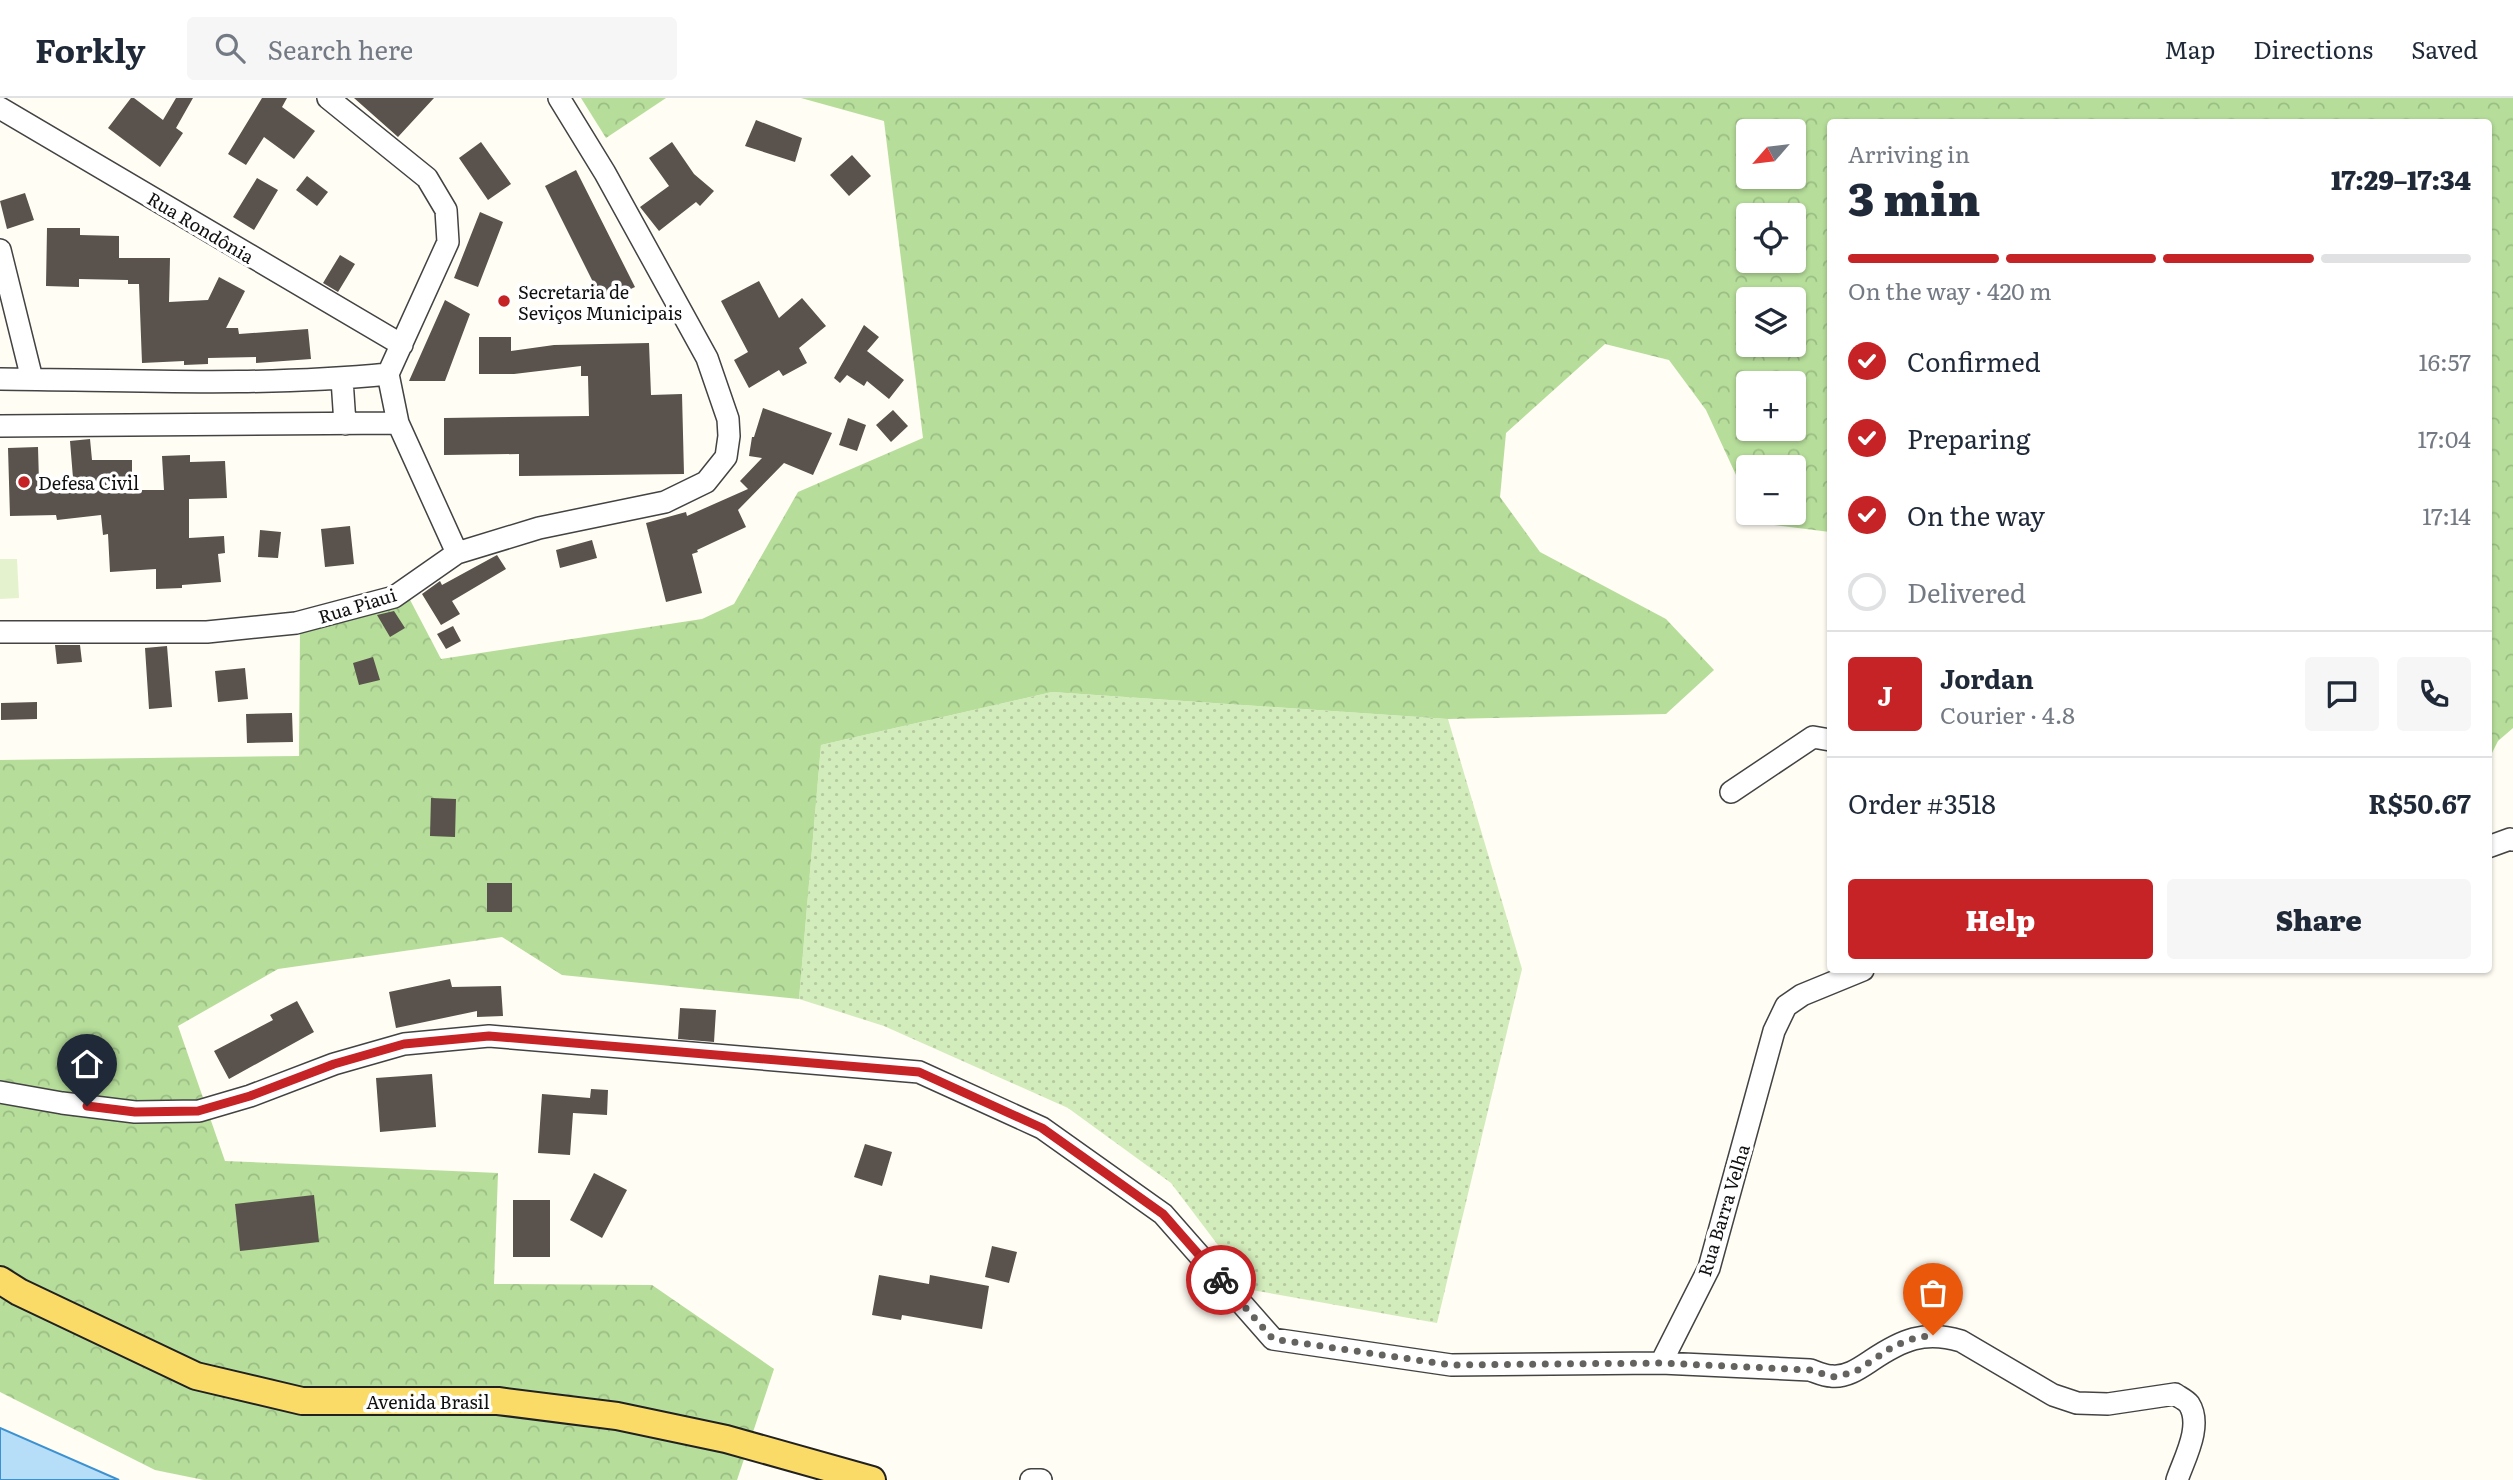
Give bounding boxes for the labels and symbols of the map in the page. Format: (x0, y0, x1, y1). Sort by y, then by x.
north arrow (1736, 119, 1806, 189)
street label: Rua Rondônia (142, 184, 260, 270)
place label: Secretaria de Seviços Municipais (518, 278, 682, 326)
marker: Secretaria de Seviços Municipais (496, 293, 512, 309)
place label: Defesa Civil (38, 469, 139, 496)
marker: Defesa Civil (16, 474, 32, 490)
street label: Rua Piaui (315, 580, 399, 630)
pin (57, 1034, 117, 1106)
street label: Rua Barra Velha (1690, 1140, 1756, 1279)
courier (1186, 1245, 1256, 1315)
pin (1903, 1263, 1963, 1335)
street label: Avenida Brasil (366, 1388, 490, 1415)

